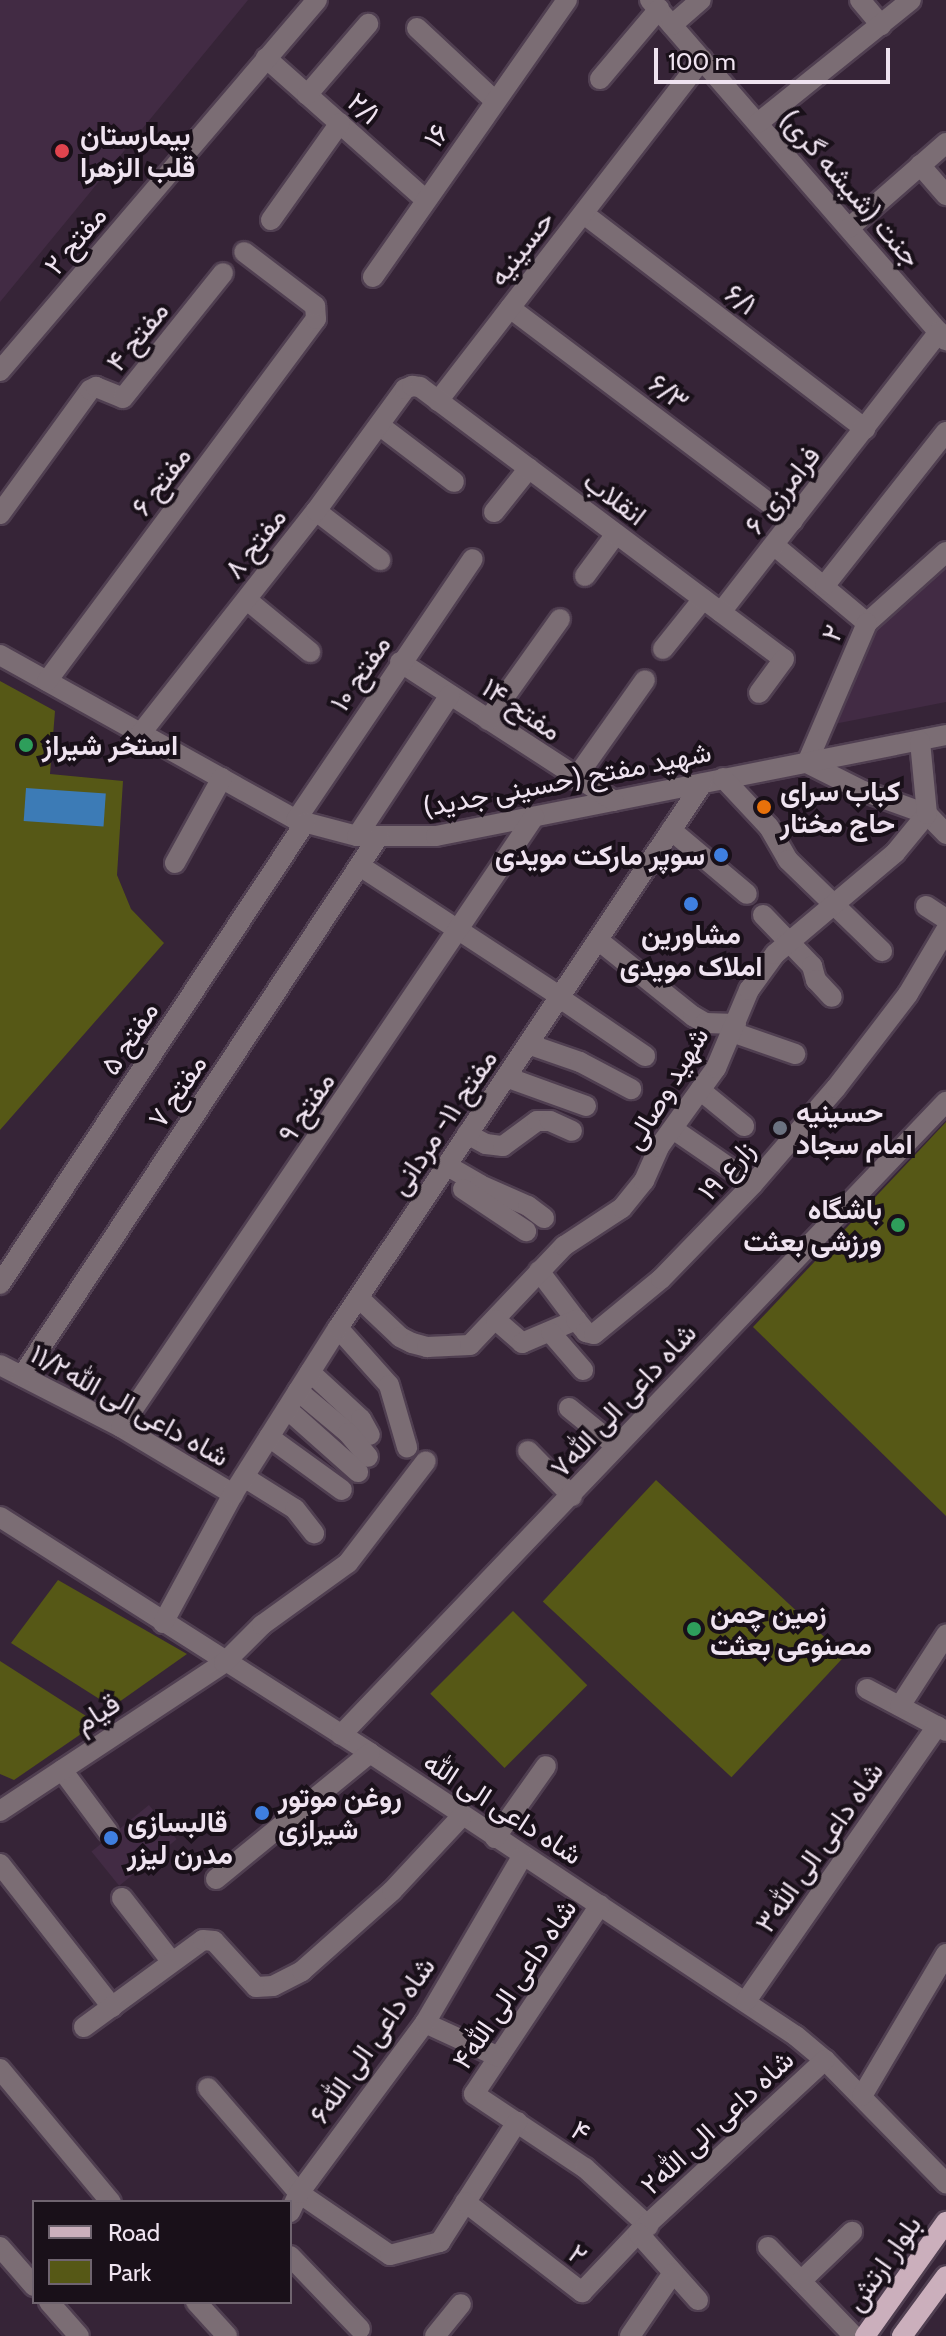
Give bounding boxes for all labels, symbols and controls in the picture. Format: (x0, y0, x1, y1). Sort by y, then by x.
scale bar (658, 32, 894, 82)
text: 100 m (668, 47, 736, 76)
street label: ۲/۱ (341, 85, 387, 131)
street label: جنت (شیشه گری) (773, 102, 929, 274)
street label: ۱۶ (416, 116, 456, 154)
place label: بیمارستان قلب الزهرا (80, 118, 195, 184)
marker: بیمارستان قلب الزهرا (51, 140, 73, 162)
street label: مفتح ۲ (37, 199, 113, 281)
street label: حسینیه (481, 204, 561, 292)
street label: ۶/۱ (719, 276, 763, 322)
street label: مفتح ۴ (99, 294, 175, 378)
street label: ۶/۳ (642, 366, 696, 418)
street label: فرامرزی ۶ (737, 439, 827, 541)
street label: مفتح ۶ (124, 440, 198, 522)
street label: انقلاب (577, 464, 653, 532)
street label: مفتح ۸ (217, 501, 293, 585)
street label: ۲ (814, 620, 850, 646)
street label: مفتح ۱۰ (322, 629, 398, 717)
street label: مفتح ۱۴ (476, 670, 568, 748)
place label: استخر شیراز (42, 728, 178, 762)
street label: شهید مفتح (حسینی جدید) (420, 735, 714, 823)
marker: استخر شیراز (17, 736, 35, 754)
place label: کباب سرای حاج مختار (780, 774, 900, 840)
marker: کباب سرای حاج مختار (755, 798, 773, 816)
place label: سوپر مارکت مویدی (495, 838, 705, 872)
marker: سوپر مارکت مویدی (712, 846, 730, 864)
marker: مشاورین املاک مویدی (682, 895, 700, 913)
place label: مشاورین املاک مویدی (619, 917, 763, 983)
street label: مفتح ۵ (93, 995, 165, 1081)
street label: شهید وصالی (616, 1021, 716, 1155)
street label: مفتح ۱۱- مردانی (382, 1043, 504, 1201)
street label: مفتح ۷ (140, 1048, 214, 1134)
street label: مفتح ۹ (270, 1065, 342, 1149)
place label: حسینیه امام سجاد (796, 1095, 913, 1161)
marker: حسینیه امام سجاد (771, 1119, 789, 1137)
street label: ۱۹ زارع (690, 1133, 762, 1207)
place label: باشگاه ورزشی بعثت (743, 1192, 882, 1258)
marker: باشگاه ورزشی بعثت (889, 1216, 907, 1234)
street label: شاه داعی الی الله۷ (543, 1316, 703, 1484)
street label: ۱۱/۲شاه داعی الی الله (25, 1337, 235, 1473)
place label: زمین چمن مصنوعی بعثت (710, 1596, 872, 1662)
marker: زمین چمن مصنوعی بعثت (685, 1620, 703, 1638)
street label: قیام (68, 1686, 126, 1740)
street label: شاه داعی الی الله (418, 1744, 588, 1872)
street label: شاه داعی الی الله۳ (748, 1755, 890, 1939)
place label: روغن موتور شیرازی (278, 1780, 402, 1846)
marker: روغن موتور شیرازی (253, 1804, 271, 1822)
place label: قالبسازی مدرن لیزر (127, 1805, 233, 1871)
marker: قالبسازی مدرن لیزر (102, 1829, 120, 1847)
street label: شاه داعی الی الله۴ (445, 1893, 583, 2075)
street label: شاه داعی الی الله۶ (302, 1950, 442, 2130)
street label: شاه داعی الی الله۲ (634, 2043, 800, 2201)
street label: ۴ (565, 2113, 597, 2149)
legend (32, 2200, 292, 2304)
street label: بلوار ارتش (838, 2209, 928, 2317)
text: Road (108, 2218, 160, 2247)
street label: ۲ (562, 2236, 594, 2272)
text: Park (108, 2258, 151, 2287)

